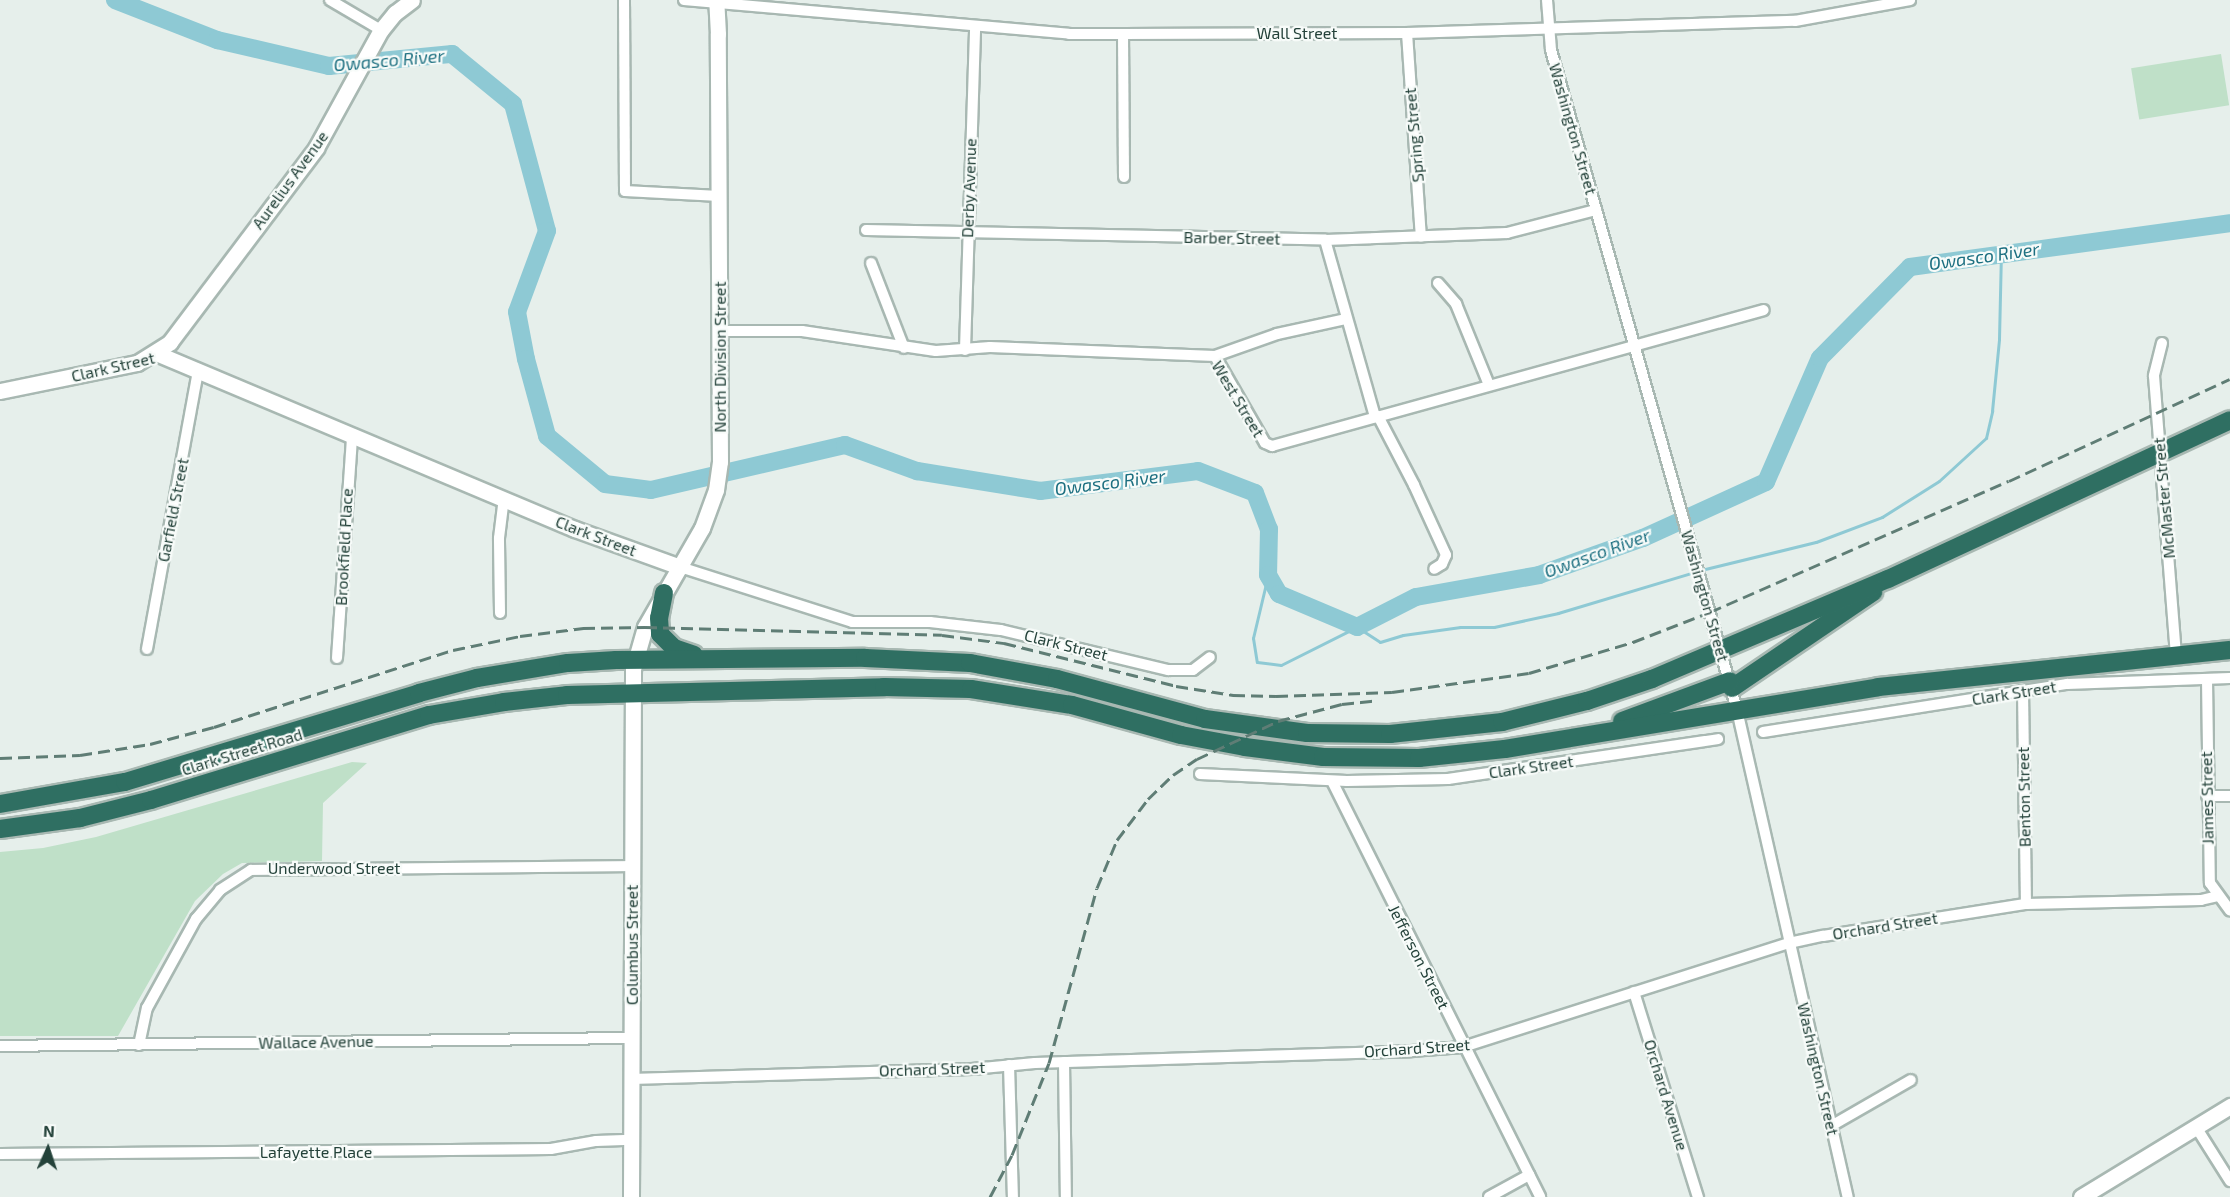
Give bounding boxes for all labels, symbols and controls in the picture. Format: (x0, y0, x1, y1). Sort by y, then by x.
street label: Wall Street (1256, 23, 1338, 43)
water label: Owasco River (333, 44, 445, 76)
street label: Washington Street (1545, 61, 1601, 197)
street label: Spring Street (1400, 87, 1428, 183)
street label: Aurelius Avenue (248, 127, 332, 233)
street label: Derby Avenue (958, 138, 980, 238)
street label: Barber Street (1183, 228, 1281, 248)
water label: Owasco River (1927, 238, 2041, 274)
street label: North Division Street (710, 281, 730, 433)
street label: Clark Street (69, 348, 157, 386)
street label: West Street (1208, 357, 1268, 441)
street label: McMaster Street (2149, 436, 2179, 560)
street label: Garfield Street (154, 456, 192, 564)
water label: Owasco River (1053, 464, 1167, 500)
street label: Brookfield Place (331, 488, 357, 606)
street label: Clark Street (553, 512, 639, 560)
water label: Owasco River (1541, 524, 1653, 582)
street label: Washington Street (1677, 528, 1733, 664)
street label: Clark Street (1022, 625, 1110, 665)
street label: Clark Street (1970, 677, 2058, 709)
street label: Clark Street Road (179, 724, 305, 780)
street label: Benton Street (2014, 747, 2034, 847)
street label: James Street (2197, 751, 2217, 845)
street label: Clark Street (1487, 752, 1575, 782)
street label: Underwood Street (268, 858, 400, 878)
street label: Columbus Street (622, 885, 642, 1005)
street label: Jefferson Street (1384, 901, 1454, 1013)
street label: Orchard Street (1831, 908, 1939, 944)
street label: Washington Street (1793, 1001, 1843, 1137)
street label: Wallace Avenue (258, 1031, 374, 1053)
street label: Orchard Street (1363, 1035, 1471, 1061)
street label: Orchard Avenue (1640, 1037, 1692, 1153)
street label: Orchard Street (879, 1058, 985, 1080)
north arrow (18, 1119, 78, 1179)
text: N (43, 1121, 55, 1140)
street label: Lafayette Place (260, 1142, 372, 1162)

